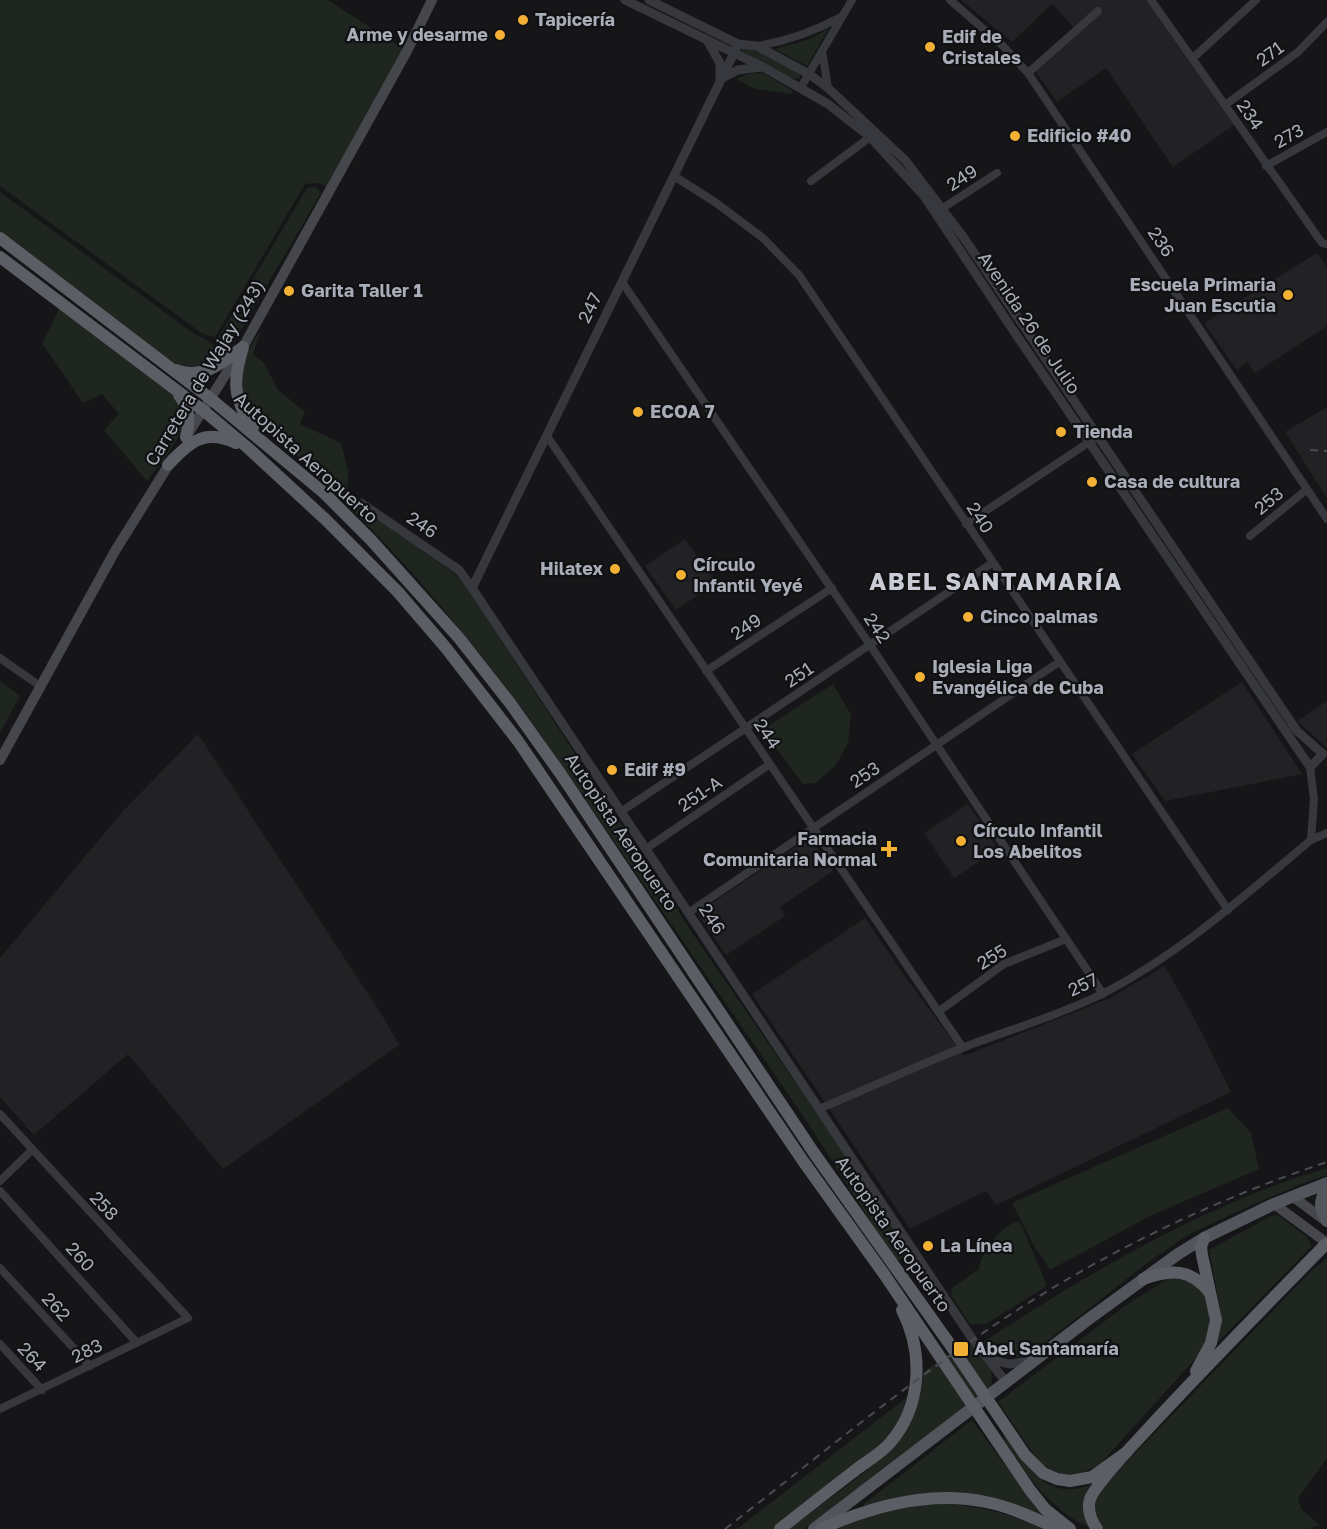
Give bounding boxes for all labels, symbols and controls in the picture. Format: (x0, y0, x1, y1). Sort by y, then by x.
place label: Tapicería (535, 8, 615, 30)
marker: Tapicería (516, 13, 530, 27)
place label: Arme y desarme (346, 23, 488, 45)
place label: Edif de Cristales (942, 25, 1021, 68)
marker: Arme y desarme (493, 28, 507, 42)
street label: 271 (1251, 36, 1288, 71)
marker: Edif de Cristales (923, 40, 937, 54)
street label: 234 (1233, 95, 1269, 134)
street label: 273 (1270, 118, 1307, 152)
place label: Edificio #40 (1027, 124, 1131, 146)
marker: Edificio #40 (1008, 129, 1022, 143)
street label: 249 (942, 159, 981, 195)
street label: 236 (1144, 222, 1180, 261)
street label: Avenida 26 de Julio (974, 247, 1086, 398)
place label: Escuela Primaria Juan Escutia (1129, 273, 1276, 316)
street label: Carretera de Wajay (243) (140, 275, 269, 470)
place label: Garita Taller 1 (301, 279, 423, 301)
marker: Garita Taller 1 (282, 284, 296, 298)
marker: Escuela Primaria Juan Escutia (1281, 288, 1295, 302)
street label: 247 (572, 289, 606, 326)
street label: Autopista Aeropuerto (230, 387, 383, 528)
place label: ECOA 7 (650, 400, 715, 422)
marker: ECOA 7 (631, 405, 645, 419)
place label: Tienda (1073, 420, 1133, 442)
marker: Tienda (1054, 425, 1068, 439)
place label: Casa de cultura (1104, 470, 1240, 492)
marker: Casa de cultura (1085, 475, 1099, 489)
street label: 253 (1249, 482, 1287, 519)
street label: 240 (963, 498, 999, 537)
street label: 246 (403, 506, 442, 542)
place label: Círculo Infantil Yeyé (693, 553, 803, 596)
place label: Hilatex (540, 557, 604, 579)
marker: Hilatex (608, 562, 622, 576)
district label: ABEL SANTAMARÍA (869, 566, 1123, 595)
marker: Círculo Infantil Yeyé (674, 568, 688, 582)
place label: Cinco palmas (980, 605, 1098, 627)
street label: 249 (726, 608, 765, 644)
street label: 242 (860, 608, 896, 647)
marker: Cinco palmas (961, 610, 975, 624)
place label: Iglesia Liga Evangélica de Cuba (932, 655, 1104, 698)
street label: 251 (780, 657, 817, 692)
marker: Iglesia Liga Evangélica de Cuba (913, 670, 927, 684)
street label: 244 (750, 714, 786, 753)
street label: Autopista Aeropuerto (561, 748, 683, 915)
street label: 253 (845, 756, 884, 792)
place label: Edif #9 (624, 758, 686, 780)
marker: Edif #9 (605, 763, 619, 777)
street label: 251-A (673, 770, 726, 816)
place label: Círculo Infantil Los Abelitos (973, 819, 1102, 862)
place label: Farmacia Comunitaria Normal (703, 827, 877, 870)
marker: Círculo Infantil Los Abelitos (954, 834, 968, 848)
marker: Farmacia Comunitaria Normal (882, 842, 896, 856)
street label: 246 (695, 899, 731, 938)
street label: 255 (972, 939, 1011, 974)
street label: 257 (1064, 968, 1101, 1000)
street label: Autopista Aeropuerto (832, 1151, 956, 1316)
street label: 258 (86, 1186, 124, 1224)
place label: La Línea (940, 1234, 1013, 1256)
street label: 260 (62, 1237, 100, 1276)
marker: La Línea (921, 1239, 935, 1253)
street label: 262 (38, 1287, 76, 1325)
street label: 283 (67, 1333, 106, 1367)
street label: 264 (14, 1337, 52, 1376)
place label: Abel Santamaría (974, 1337, 1119, 1359)
marker: Abel Santamaría (952, 1340, 970, 1358)

